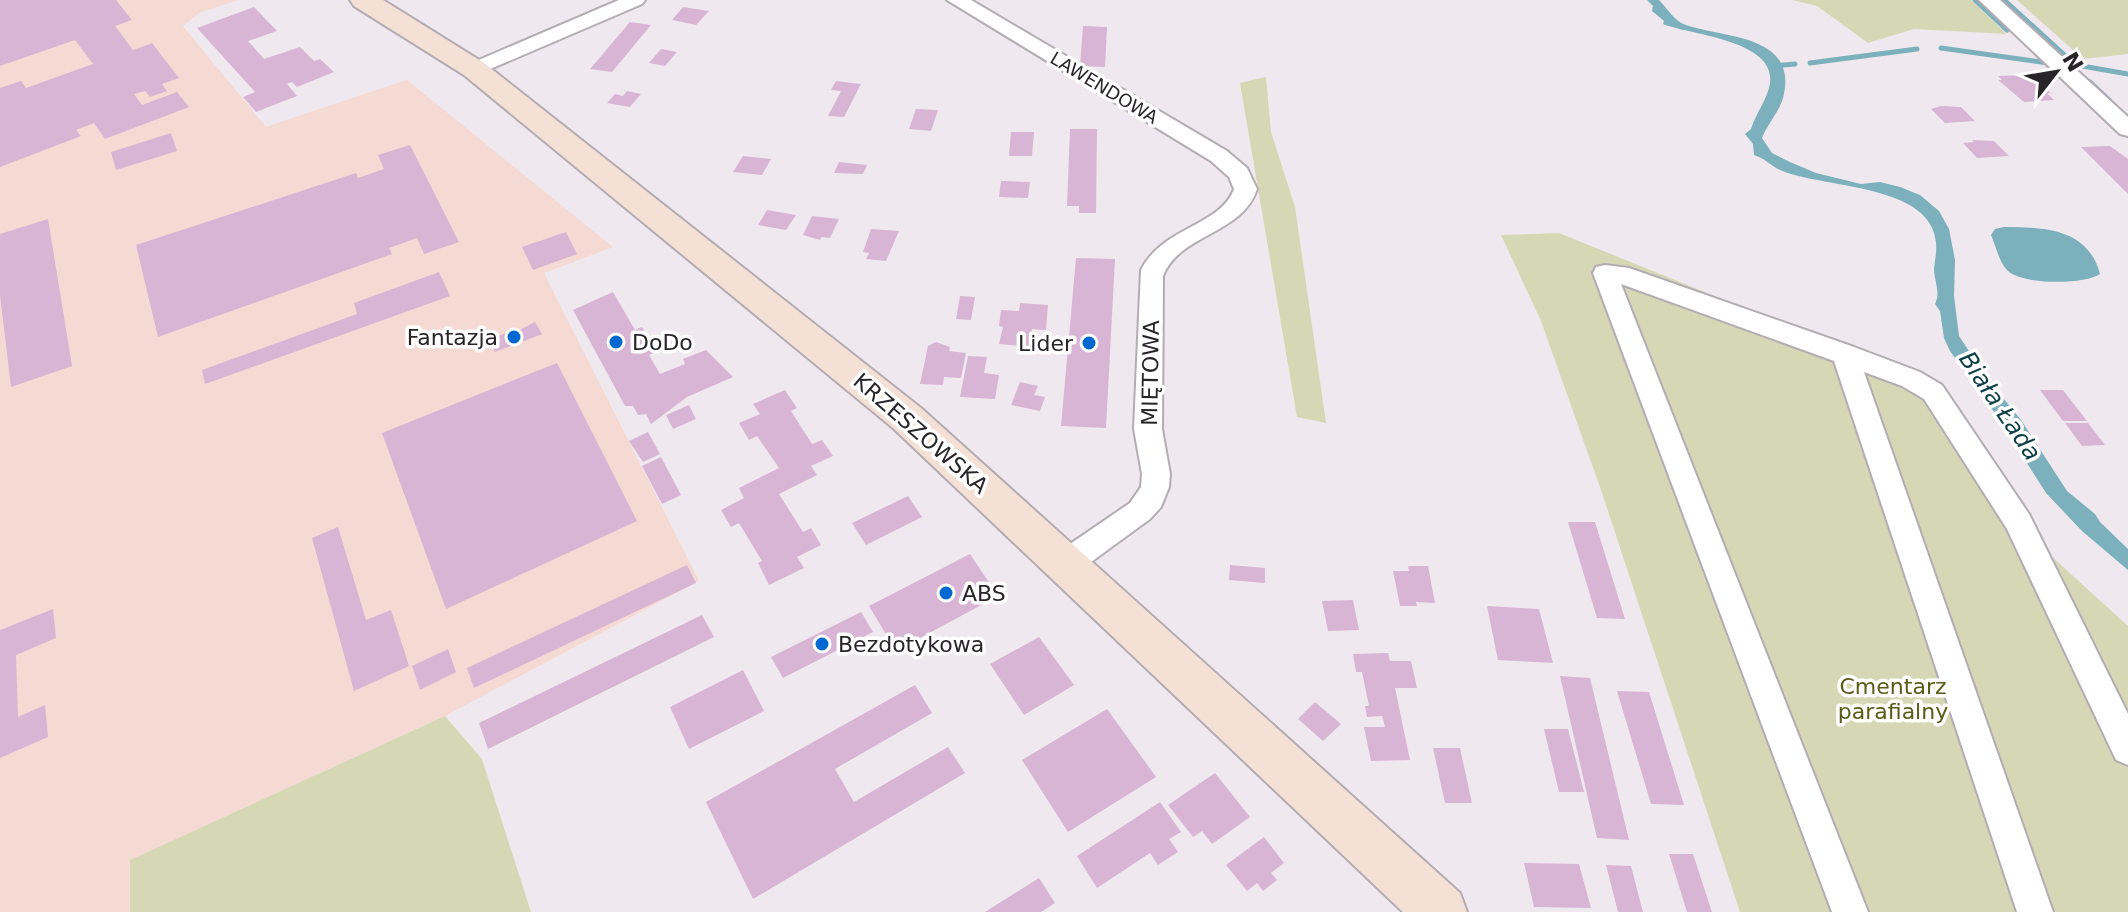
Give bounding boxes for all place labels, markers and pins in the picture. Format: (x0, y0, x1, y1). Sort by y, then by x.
place label: Fantazja (407, 325, 498, 350)
marker: Fantazja (505, 328, 523, 346)
place label: DoDo (632, 330, 693, 355)
place label: Lider (1018, 331, 1074, 356)
marker: DoDo (607, 333, 625, 351)
marker: Lider (1080, 334, 1098, 352)
place label: ABS (962, 581, 1006, 606)
marker: ABS (937, 584, 955, 602)
place label: Bezdotykowa (838, 632, 984, 657)
marker: Bezdotykowa (813, 635, 831, 653)

